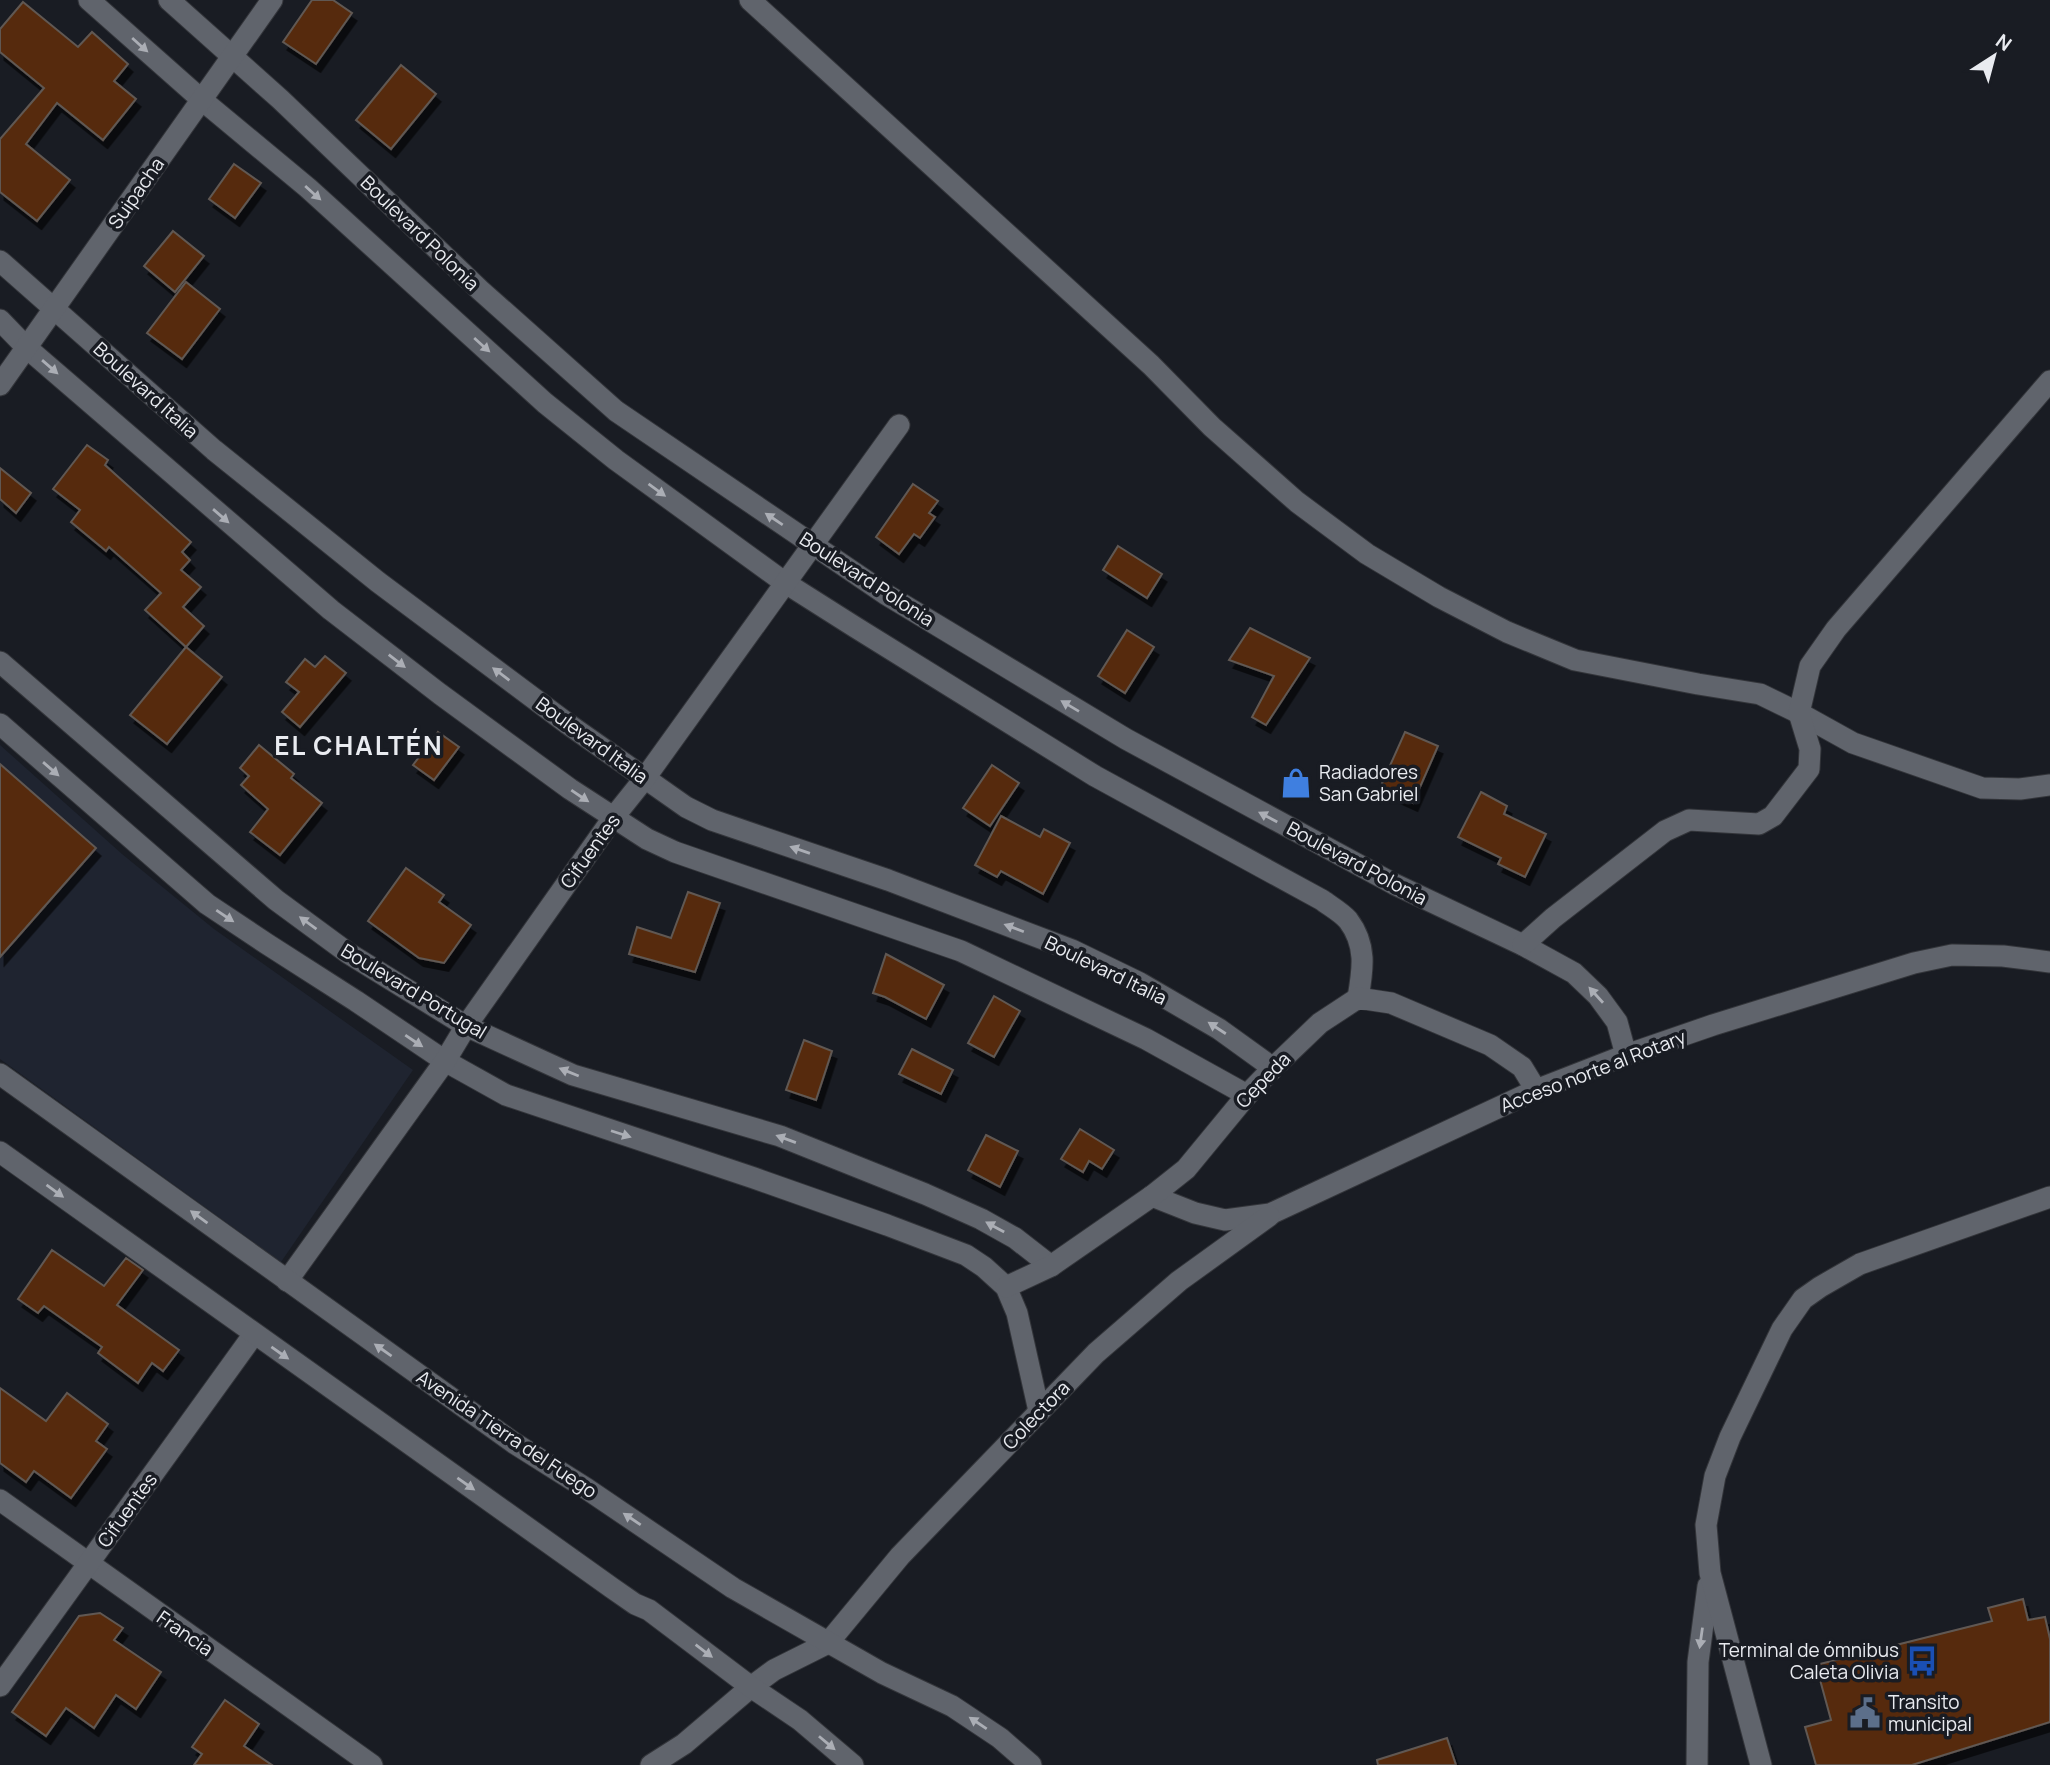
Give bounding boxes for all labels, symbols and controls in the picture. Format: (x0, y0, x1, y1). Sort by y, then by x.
north arrow (1959, 21, 2029, 91)
text: N (1991, 28, 2017, 57)
one-way arrow (131, 36, 148, 52)
street label: Suipacha (102, 152, 170, 234)
street label: Boulevard Polonia (355, 170, 485, 296)
one-way arrow (304, 185, 322, 201)
street label: Boulevard Italia (88, 336, 204, 444)
one-way arrow (473, 337, 490, 353)
one-way arrow (41, 359, 58, 374)
one-way arrow (648, 483, 666, 497)
one-way arrow (213, 508, 230, 523)
one-way arrow (765, 512, 784, 525)
street label: Boulevard Polonia (795, 526, 939, 632)
one-way arrow (388, 653, 406, 667)
one-way arrow (492, 668, 510, 682)
street label: Boulevard Italia (531, 690, 653, 790)
one-way arrow (1061, 699, 1080, 712)
district label: EL CHALTÉN (274, 727, 444, 763)
place label: Radiadores San Gabriel (1319, 759, 1418, 807)
one-way arrow (43, 761, 60, 776)
shop icon: Radiadores San Gabriel (1279, 766, 1313, 800)
one-way arrow (571, 789, 589, 803)
street label: Cifuentes (554, 808, 626, 894)
one-way arrow (1259, 811, 1278, 823)
street label: Boulevard Polonia (1282, 815, 1432, 911)
one-way arrow (789, 844, 810, 855)
one-way arrow (215, 909, 234, 922)
one-way arrow (299, 917, 317, 931)
one-way arrow (1003, 922, 1024, 933)
street label: Boulevard Italia (1041, 929, 1171, 1011)
street label: Boulevard Portugal (336, 937, 492, 1045)
one-way arrow (1588, 986, 1604, 1004)
one-way arrow (1208, 1022, 1227, 1035)
street label: Acceso norte al Rotary (1496, 1024, 1690, 1118)
one-way arrow (405, 1035, 424, 1048)
street label: Cepeda (1230, 1046, 1296, 1114)
one-way arrow (558, 1066, 579, 1077)
one-way arrow (610, 1129, 631, 1140)
one-way arrow (775, 1133, 796, 1144)
one-way arrow (46, 1184, 64, 1198)
one-way arrow (190, 1211, 208, 1225)
one-way arrow (986, 1221, 1005, 1233)
one-way arrow (374, 1343, 393, 1357)
one-way arrow (271, 1346, 289, 1360)
street label: Avenida Tierra del Fuego (412, 1364, 602, 1504)
street label: Colectora (997, 1375, 1075, 1455)
street label: Cifuentes (91, 1467, 163, 1553)
one-way arrow (457, 1477, 475, 1491)
one-way arrow (623, 1513, 642, 1526)
street label: Francia (152, 1604, 218, 1662)
one-way arrow (1696, 1627, 1707, 1649)
place label: Terminal de ómnibus Caleta Olivia (1719, 1637, 1899, 1685)
one-way arrow (694, 1644, 712, 1659)
bus stop icon: Terminal de ómnibus Caleta Olivia (1905, 1644, 1939, 1678)
place label: Transito municipal (1888, 1689, 1972, 1737)
public building icon: Transito municipal (1848, 1696, 1882, 1730)
one-way arrow (968, 1717, 987, 1730)
one-way arrow (817, 1735, 835, 1750)

